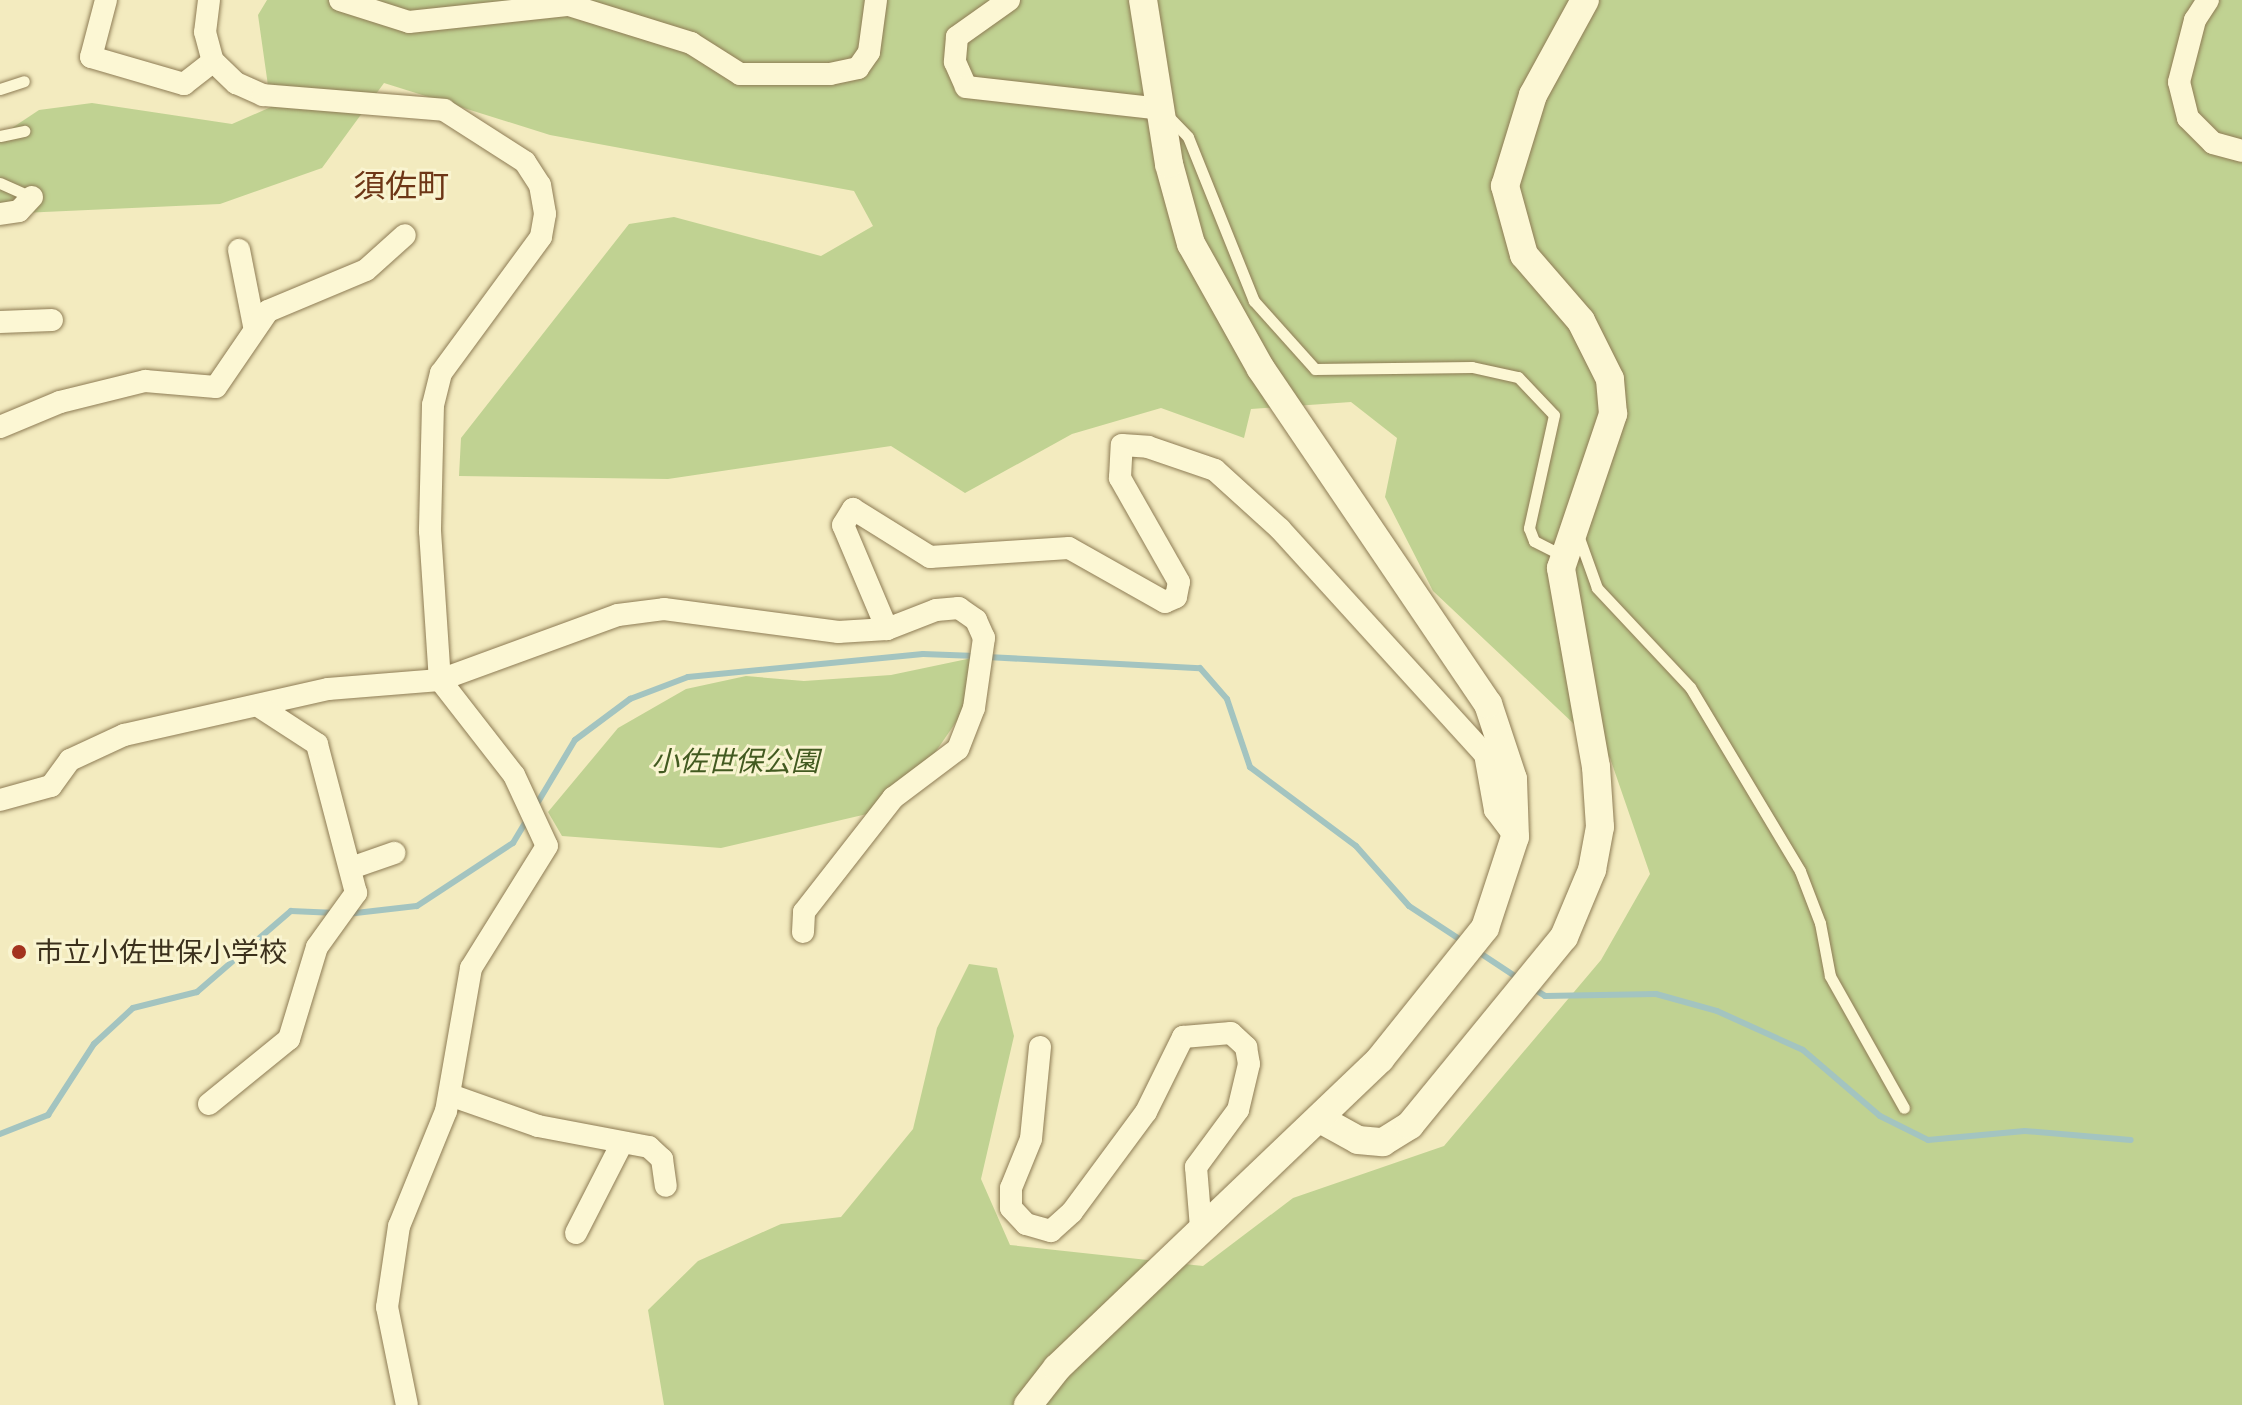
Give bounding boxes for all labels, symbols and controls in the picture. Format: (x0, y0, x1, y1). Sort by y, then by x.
district label: 須佐町 (353, 167, 449, 205)
park label: 小佐世保公園 (651, 744, 819, 778)
place label: 市立小佐世保小学校 (35, 935, 287, 969)
marker: 市立小佐世保小学校 (10, 943, 28, 961)

